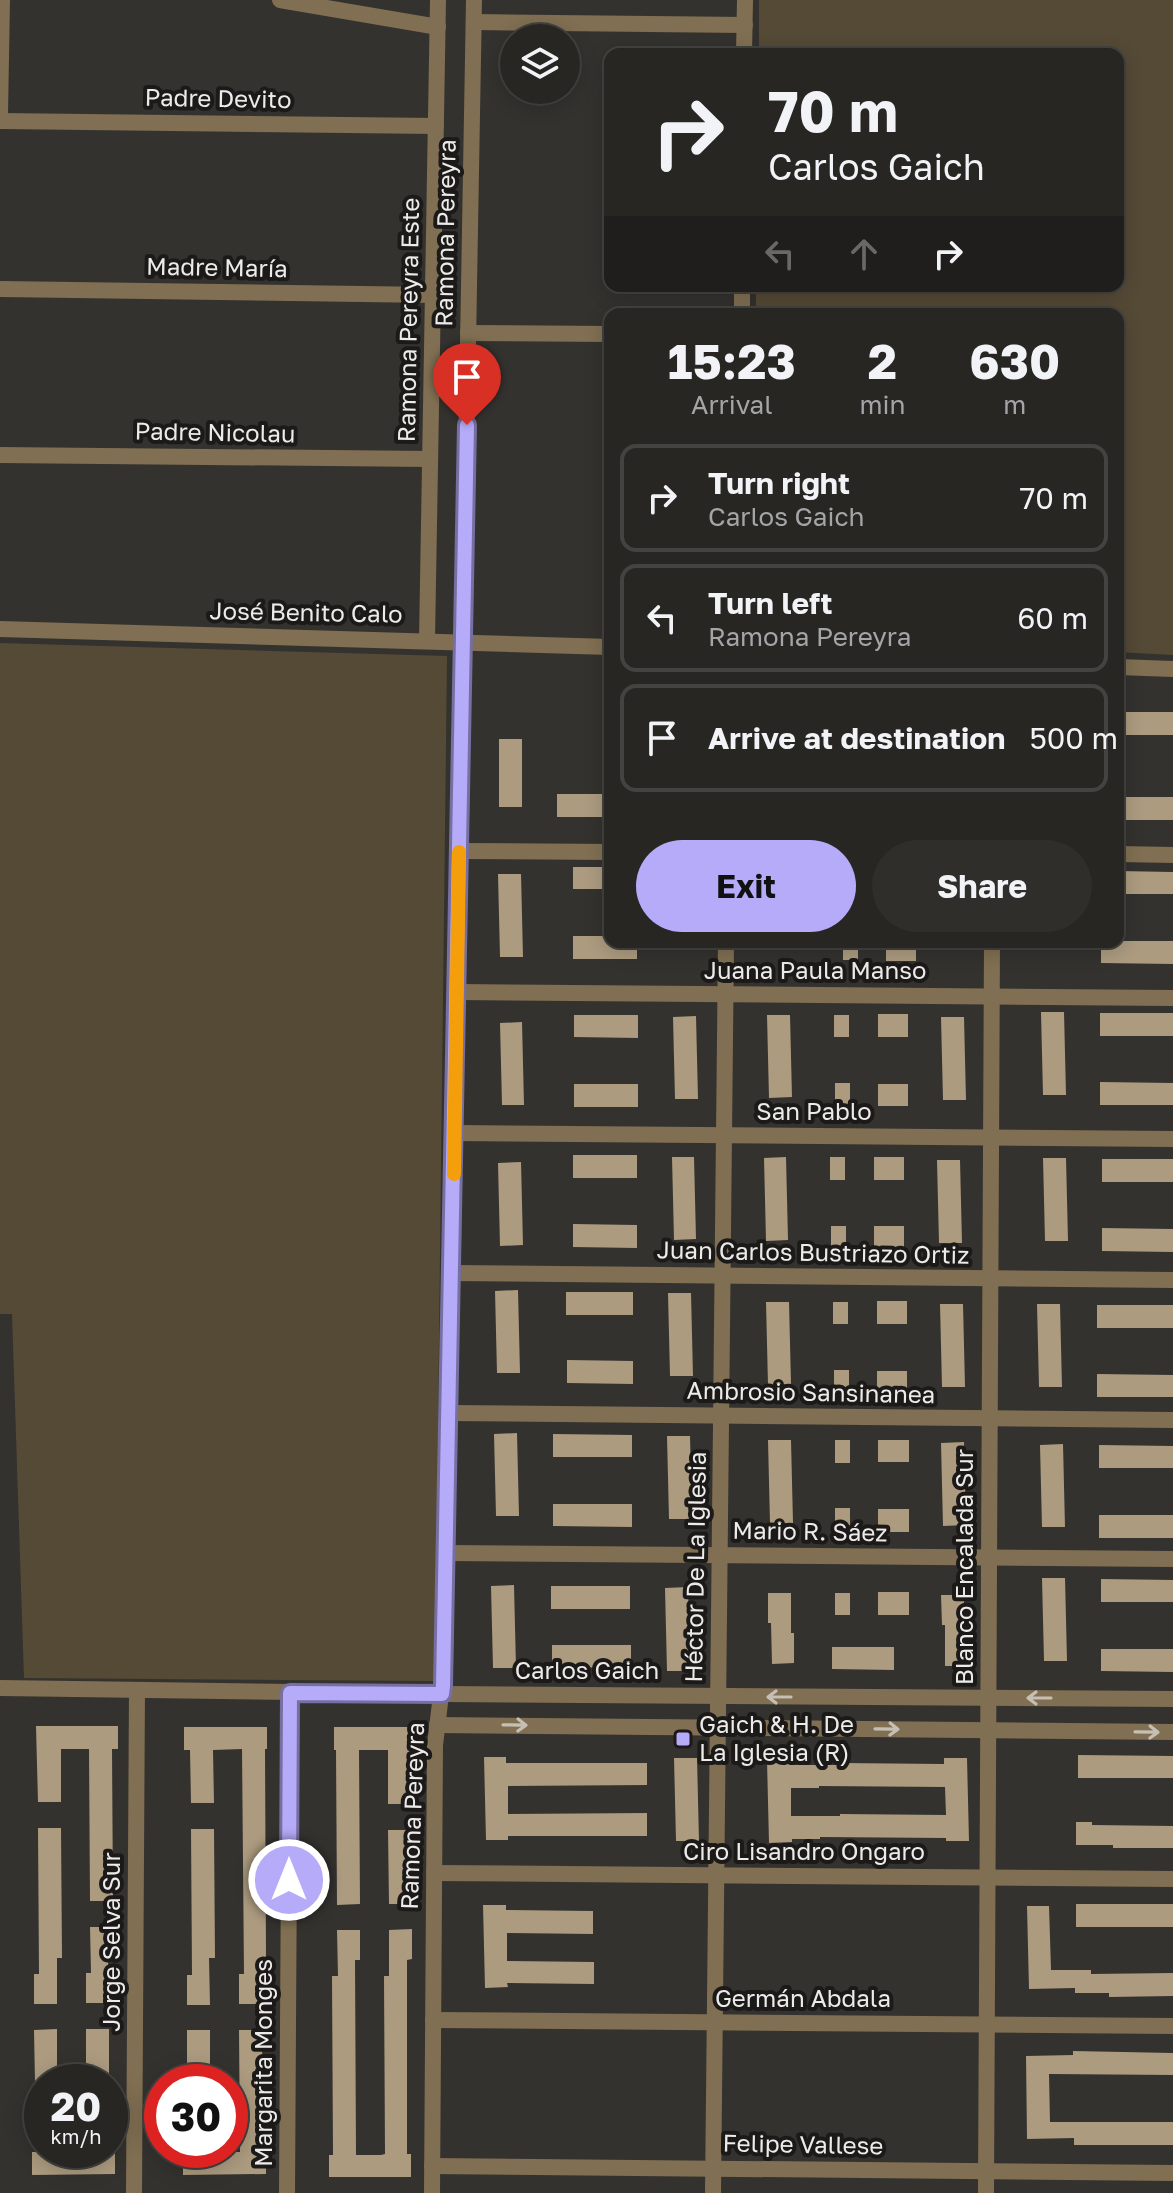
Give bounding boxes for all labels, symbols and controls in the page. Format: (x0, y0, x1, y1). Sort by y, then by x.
map controls (500, 24, 580, 104)
button: layers (500, 24, 580, 104)
text: 70 m (768, 77, 898, 144)
icon: right (636, 80, 740, 184)
street label: Padre Devito (144, 82, 292, 113)
street label: Ramona Pereyra (428, 139, 461, 327)
text: Carlos Gaich (768, 145, 985, 188)
street label: Ramona Pereyra Este (391, 197, 424, 442)
icon: left (758, 232, 802, 276)
icon: ahead (842, 232, 886, 276)
icon: right (926, 232, 970, 276)
street label: Madre María (146, 251, 288, 282)
text: 15:23 (668, 332, 796, 390)
text: 2 (868, 332, 897, 390)
text: 630 (969, 332, 1060, 390)
pin (433, 343, 501, 425)
icon: arrive (445, 355, 489, 399)
text: Arrival (691, 389, 772, 420)
text: min (859, 389, 905, 420)
text: m (1003, 389, 1026, 420)
street label: Padre Nicolau (134, 416, 296, 447)
text: Turn right (708, 465, 850, 501)
icon: right (640, 476, 684, 520)
text: 70 m (1019, 480, 1088, 516)
text: Carlos Gaich (708, 501, 865, 532)
text: Turn left (708, 585, 833, 621)
street label: José Benito Calo (209, 595, 403, 628)
icon: left (640, 596, 684, 640)
text: 60 m (1017, 600, 1088, 636)
text: Ramona Pereyra (708, 621, 911, 652)
icon: arrive (640, 716, 684, 760)
text: Arrive at destination (708, 720, 1005, 756)
text: 500 m (1029, 720, 1118, 756)
button: Exit (636, 840, 856, 932)
button: Share (872, 840, 1092, 932)
street label: Juana Paula Manso (704, 955, 926, 984)
street label: San Pablo (756, 1096, 872, 1125)
street label: Juan Carlos Bustriazo Ortiz (656, 1234, 970, 1269)
street label: Ambrosio Sansinanea (687, 1375, 936, 1408)
street label: Blanco Encalada Sur (949, 1449, 978, 1685)
street label: Héctor De La Iglesia (678, 1451, 711, 1683)
street label: Mario R. Sáez (732, 1515, 888, 1546)
street label: Carlos Gaich (515, 1655, 659, 1684)
one-way arrow (766, 1689, 793, 1704)
one-way arrow (1026, 1690, 1053, 1706)
place label: Gaich & H. De La Iglesia (R) (699, 1709, 854, 1766)
one-way arrow (501, 1717, 528, 1733)
one-way arrow (873, 1721, 900, 1737)
street label: Ramona Pereyra (394, 1722, 429, 1910)
one-way arrow (1133, 1724, 1160, 1740)
marker: Gaich & H. De La Iglesia (R) (674, 1730, 692, 1748)
street label: Ciro Lisandro Ongaro (683, 1836, 925, 1865)
position arrow (247, 1838, 331, 1922)
street label: Jorge Selva Sur (96, 1852, 125, 2032)
street label: Margarita Monges (248, 1959, 277, 2167)
street label: Germán Abdala (715, 1983, 891, 2012)
speed limit sign: 30 (144, 2064, 248, 2168)
text: 20 (51, 2082, 101, 2130)
text: km/h (51, 2124, 101, 2148)
street label: Felipe Vallese (722, 2128, 884, 2159)

